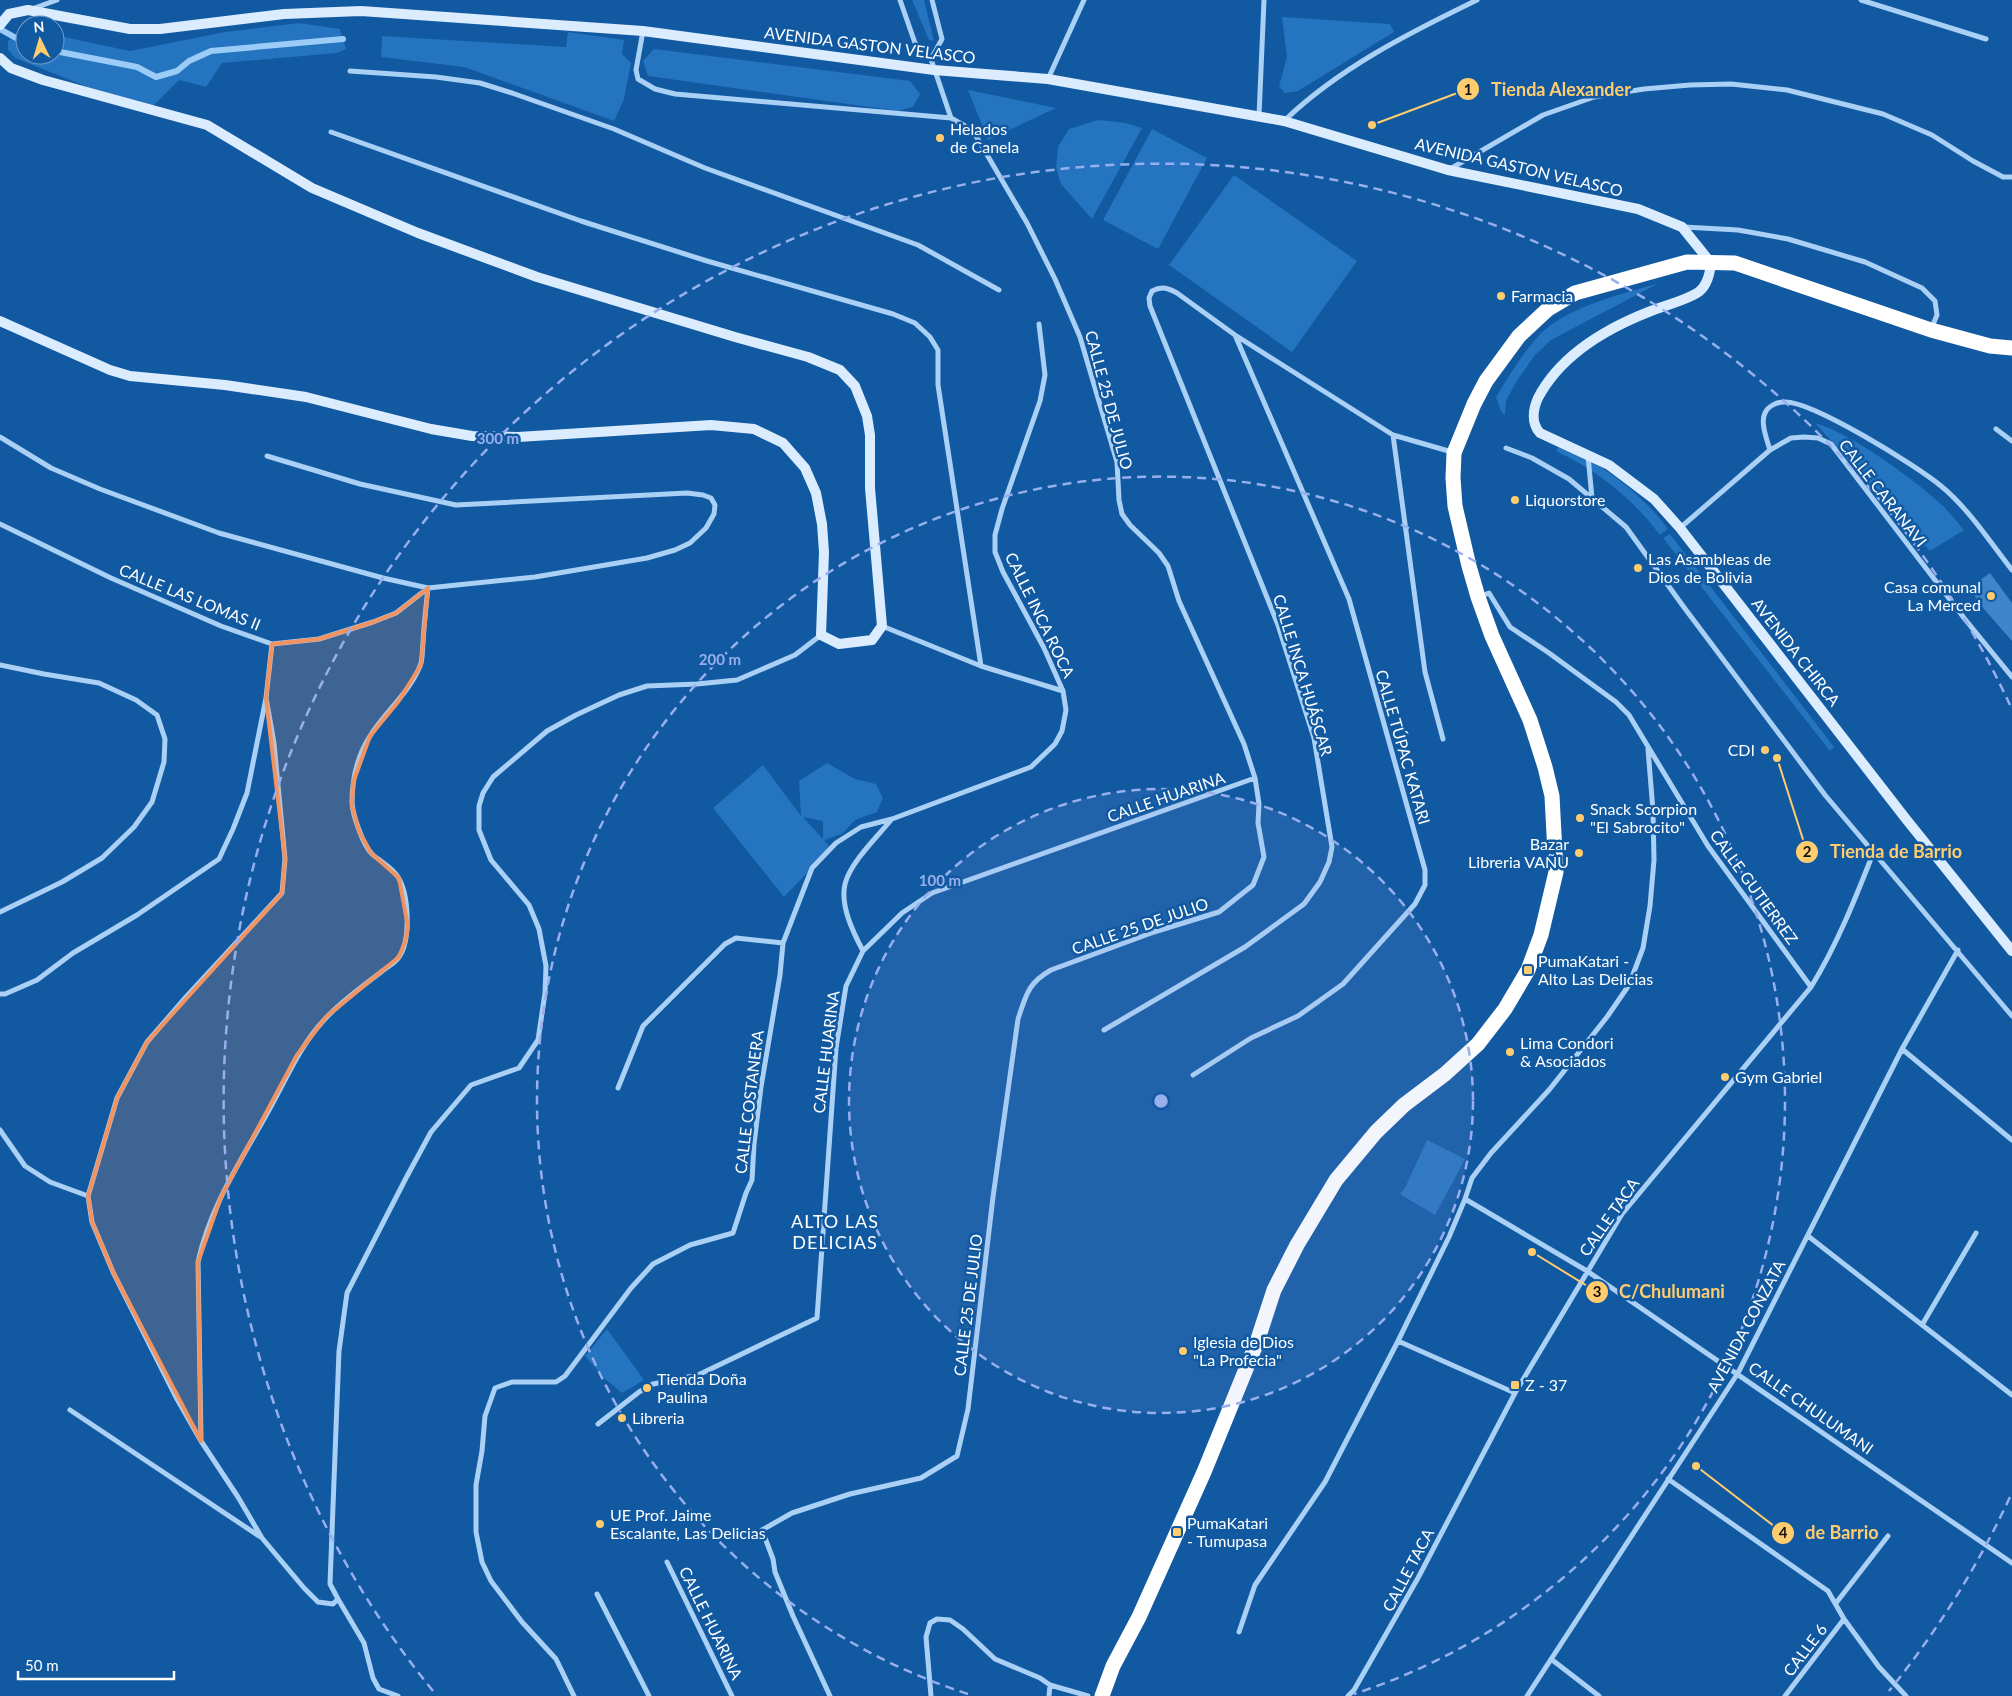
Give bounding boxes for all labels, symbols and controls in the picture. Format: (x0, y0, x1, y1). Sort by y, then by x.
north arrow (15, 15, 65, 65)
text: N (33, 18, 45, 35)
street label: AVENIDA GASTON VELASCO (763, 22, 977, 67)
callout: Tienda Alexander (1455, 73, 1641, 106)
text: Tienda Alexander (1491, 78, 1631, 100)
text: 1 (1464, 80, 1472, 98)
place label: Helados de Canela (950, 119, 1019, 156)
marker: Helados de Canela (934, 132, 946, 144)
street label: AVENIDA GASTON VELASCO (1413, 133, 1625, 200)
place label: Farmacia (1511, 286, 1573, 305)
marker: Farmacia (1495, 290, 1507, 302)
street label: CALLE 25 DE JULIO (1082, 328, 1137, 472)
text: 300 m (477, 429, 519, 447)
street label: CALLE CARANAVI (1836, 435, 1931, 550)
place label: Liquorstore (1525, 490, 1605, 509)
marker: Liquorstore (1509, 494, 1521, 506)
street label: CALLE INCA ROCA (1002, 549, 1079, 681)
place label: Las Asambleas de Dios de Bolivia (1648, 549, 1771, 586)
street label: CALLE LAS LOMAS II (117, 559, 264, 634)
marker: Las Asambleas de Dios de Bolivia (1632, 562, 1644, 574)
place label: Casa comunal La Merced (1884, 577, 1981, 614)
marker: Casa comunal La Merced (1985, 590, 1997, 602)
street label: CALLE INCA HUÁSCAR (1270, 592, 1337, 758)
street label: AVENIDA CHIRCA (1748, 594, 1845, 710)
text: 200 m (699, 650, 741, 668)
street label: CALLE TÚPAC KATARI (1372, 667, 1435, 826)
place label: CDI (1728, 740, 1755, 759)
marker: CDI (1759, 744, 1771, 756)
street label: CALLE HUARINA (1104, 767, 1227, 826)
place label: Snack Scorpion "El Sabrocito" (1590, 799, 1697, 836)
marker: Snack Scorpion "El Sabrocito" (1574, 812, 1586, 824)
street label: CALLE GUTIERREZ (1707, 826, 1803, 948)
place label: Bazar Libreria VAÑU (1468, 834, 1569, 871)
callout: Tienda de Barrio (1795, 835, 1972, 868)
text: Tienda de Barrio (1830, 840, 1962, 862)
text: 2 (1803, 842, 1812, 860)
marker: Bazar Libreria VAÑU (1573, 847, 1585, 859)
text: 100 m (919, 871, 961, 889)
street label: CALLE 25 DE JULIO (1069, 893, 1211, 958)
place label: PumaKatari - Alto Las Delicias (1538, 951, 1653, 988)
marker: PumaKatari - Alto Las Delicias (1522, 964, 1534, 976)
street label: CALLE HUARINA (809, 989, 842, 1114)
street label: CALLE COSTANERA (730, 1029, 767, 1175)
place label: Lima Condori & Asociados (1520, 1033, 1614, 1070)
marker: Lima Condori & Asociados (1504, 1046, 1516, 1058)
place label: Gym Gabriel (1735, 1067, 1822, 1086)
marker: Gym Gabriel (1719, 1071, 1731, 1083)
centre of rings (1152, 1092, 1170, 1110)
street label: CALLE TACA (1575, 1174, 1643, 1260)
district label: ALTO LAS DELICIAS (791, 1210, 879, 1253)
street label: CALLE 25 DE JULIO (949, 1233, 986, 1377)
street label: AVENIDA CONZATA (1703, 1256, 1789, 1395)
callout: C/Chulumani (1584, 1276, 1735, 1309)
text: C/Chulumani (1619, 1280, 1725, 1302)
text: 3 (1593, 1282, 1601, 1300)
place label: Iglesia de Dios "La Profecia" (1193, 1332, 1294, 1369)
marker: Iglesia de Dios "La Profecia" (1177, 1345, 1189, 1357)
street label: CALLE CHULUMANI (1745, 1357, 1877, 1458)
place label: Tienda Doña Paulina (657, 1369, 747, 1406)
place label: Z - 37 (1525, 1375, 1567, 1394)
marker: Z - 37 (1509, 1379, 1521, 1391)
marker: Tienda Doña Paulina (641, 1382, 653, 1394)
place label: Libreria (632, 1408, 685, 1427)
marker: Libreria (616, 1412, 628, 1424)
place label: UE Prof. Jaime Escalante, Las Delicias (610, 1505, 766, 1542)
place label: PumaKatari - Tumupasa (1187, 1513, 1268, 1550)
callout: de Barrio (1770, 1516, 1889, 1549)
marker: UE Prof. Jaime Escalante, Las Delicias (594, 1518, 606, 1530)
text: de Barrio (1805, 1521, 1879, 1543)
text: 4 (1779, 1523, 1788, 1541)
street label: CALLE TACA (1378, 1525, 1437, 1614)
marker: PumaKatari - Tumupasa (1171, 1526, 1183, 1538)
street label: CALLE HUARINA (676, 1563, 747, 1683)
street label: CALLE 6 (1779, 1620, 1830, 1680)
scale bar (18, 1648, 174, 1680)
text: 50 m (25, 1656, 59, 1674)

